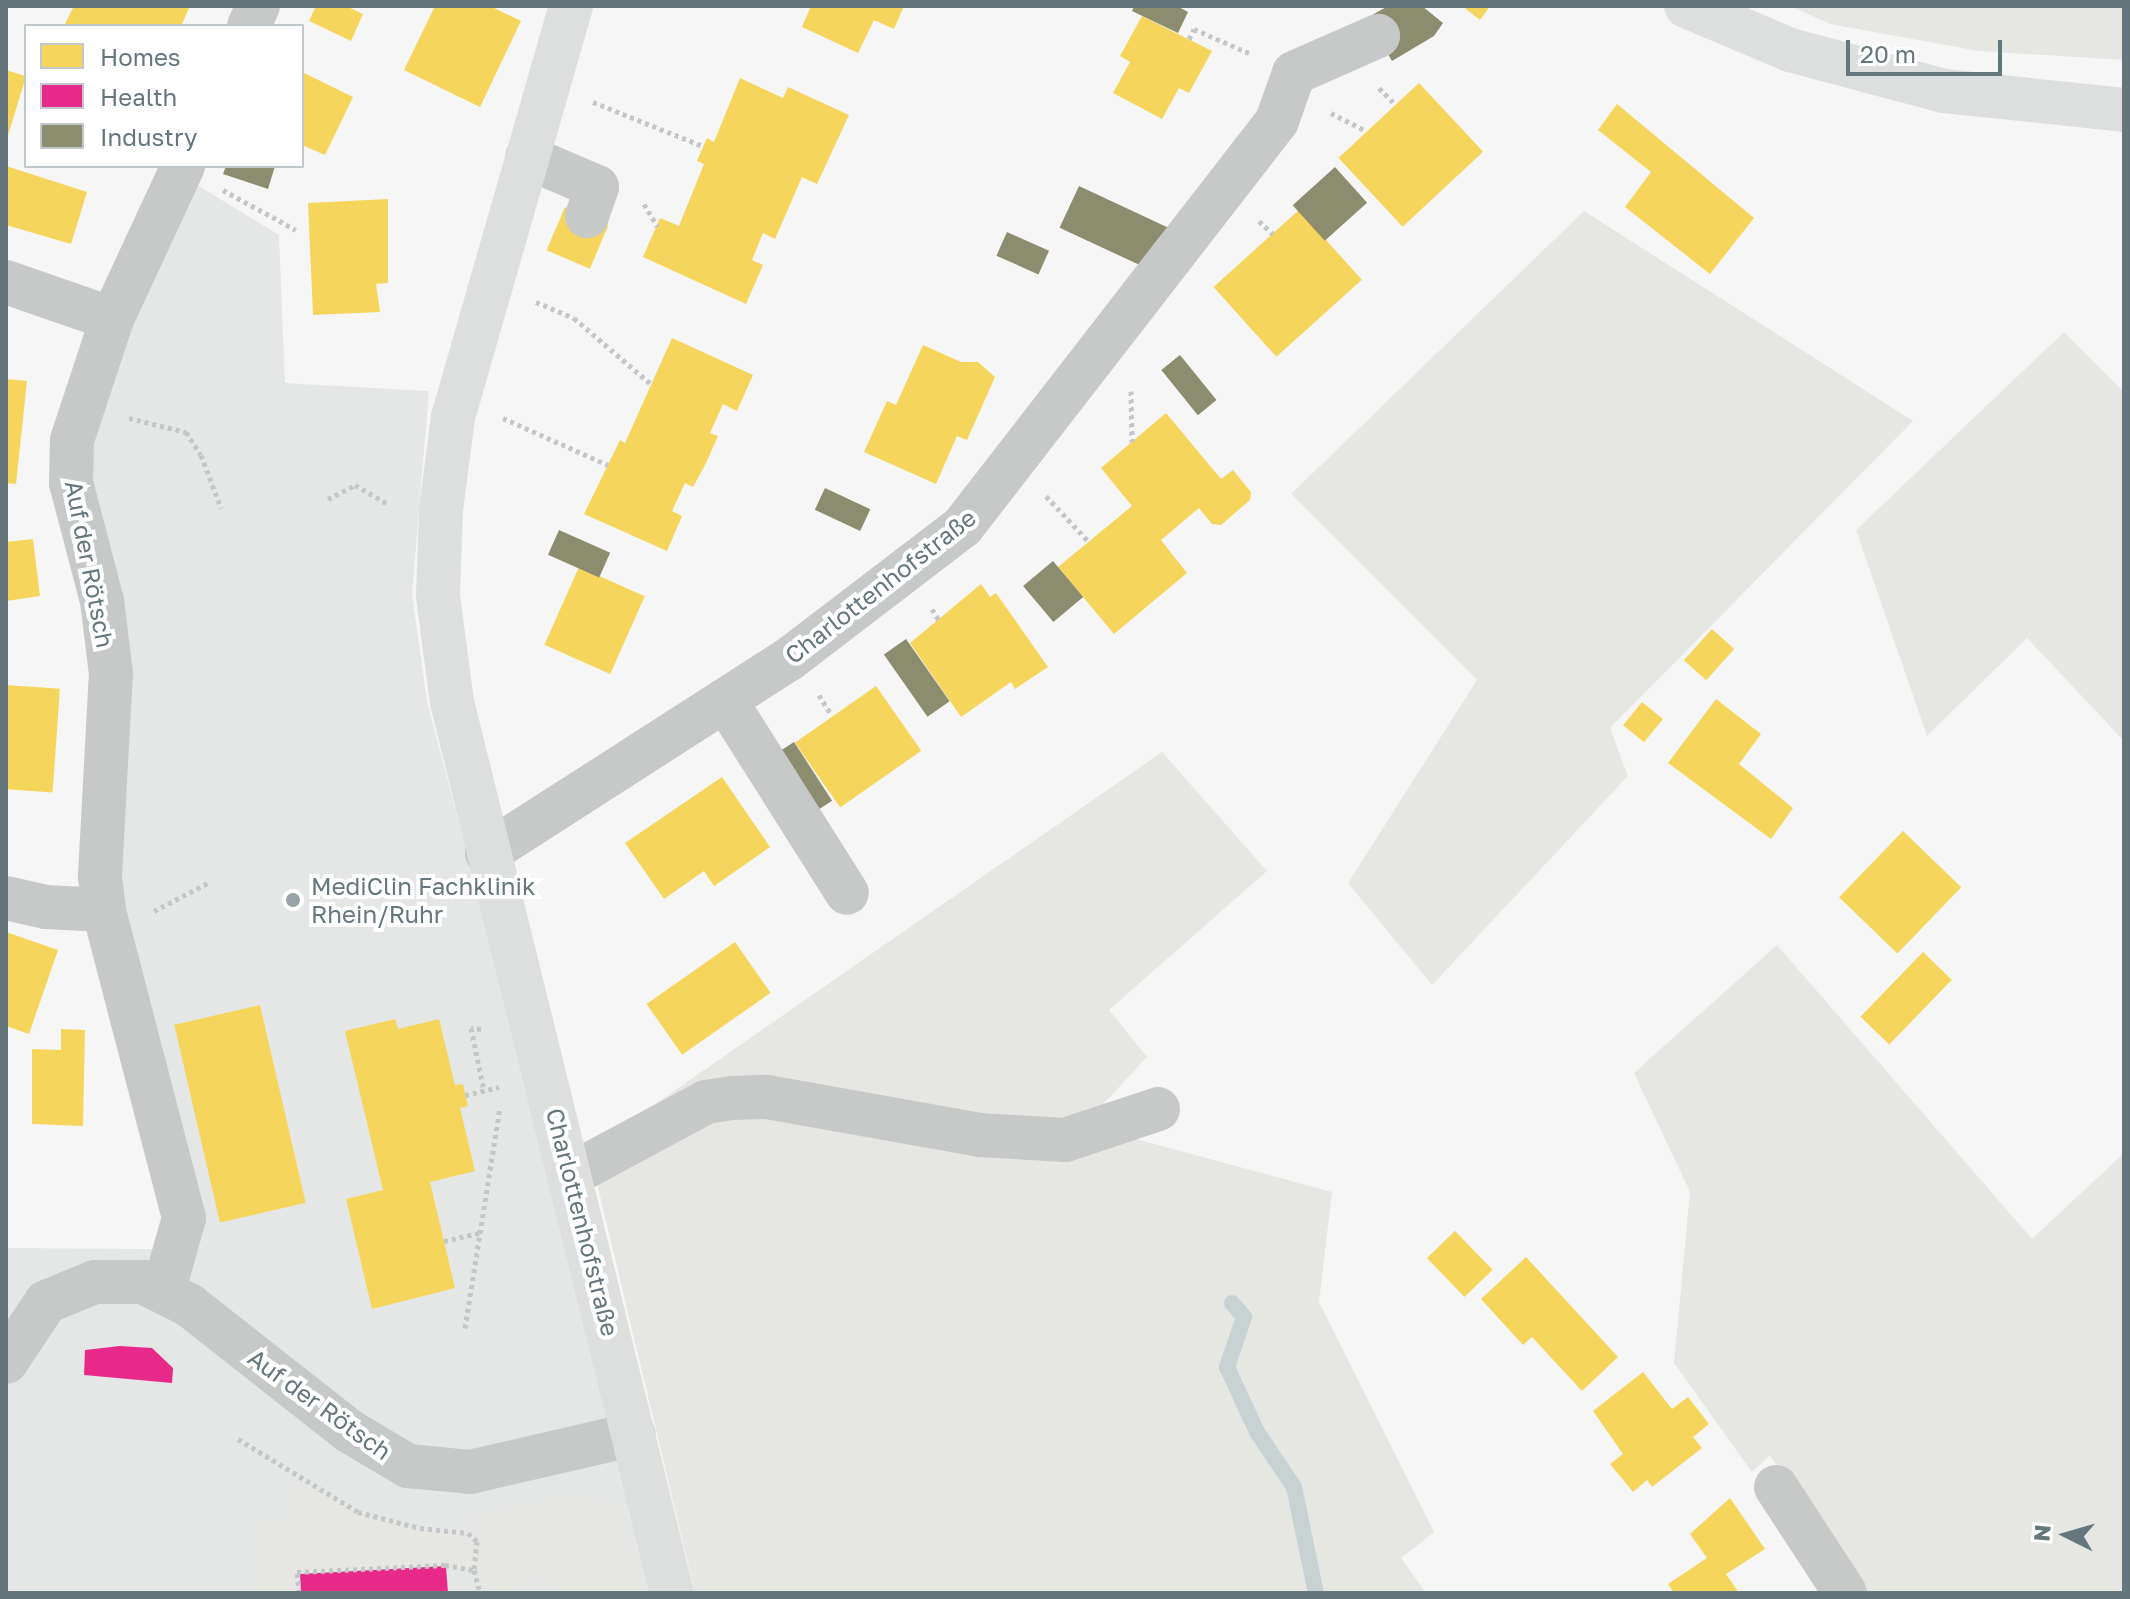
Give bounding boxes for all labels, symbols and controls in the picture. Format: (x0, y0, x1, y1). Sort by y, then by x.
legend (24, 24, 304, 168)
scale bar (1850, 24, 2006, 74)
text: 20 m (1860, 39, 1916, 68)
text: Homes (100, 42, 181, 71)
text: Health (100, 82, 177, 111)
text: Industry (100, 122, 197, 151)
street label: Auf der Rötsch (60, 478, 120, 650)
street label: Charlottenhofstraße (779, 503, 981, 669)
place label: MediClin Fachklinik Rhein/Ruhr (311, 872, 536, 928)
marker: MediClin Fachklinik Rhein/Ruhr (282, 889, 304, 911)
street label: Charlottenhofstraße (541, 1105, 625, 1339)
street label: Auf der Rötsch (243, 1343, 397, 1465)
north arrow (2026, 1495, 2106, 1575)
text: N (2027, 1523, 2056, 1542)

